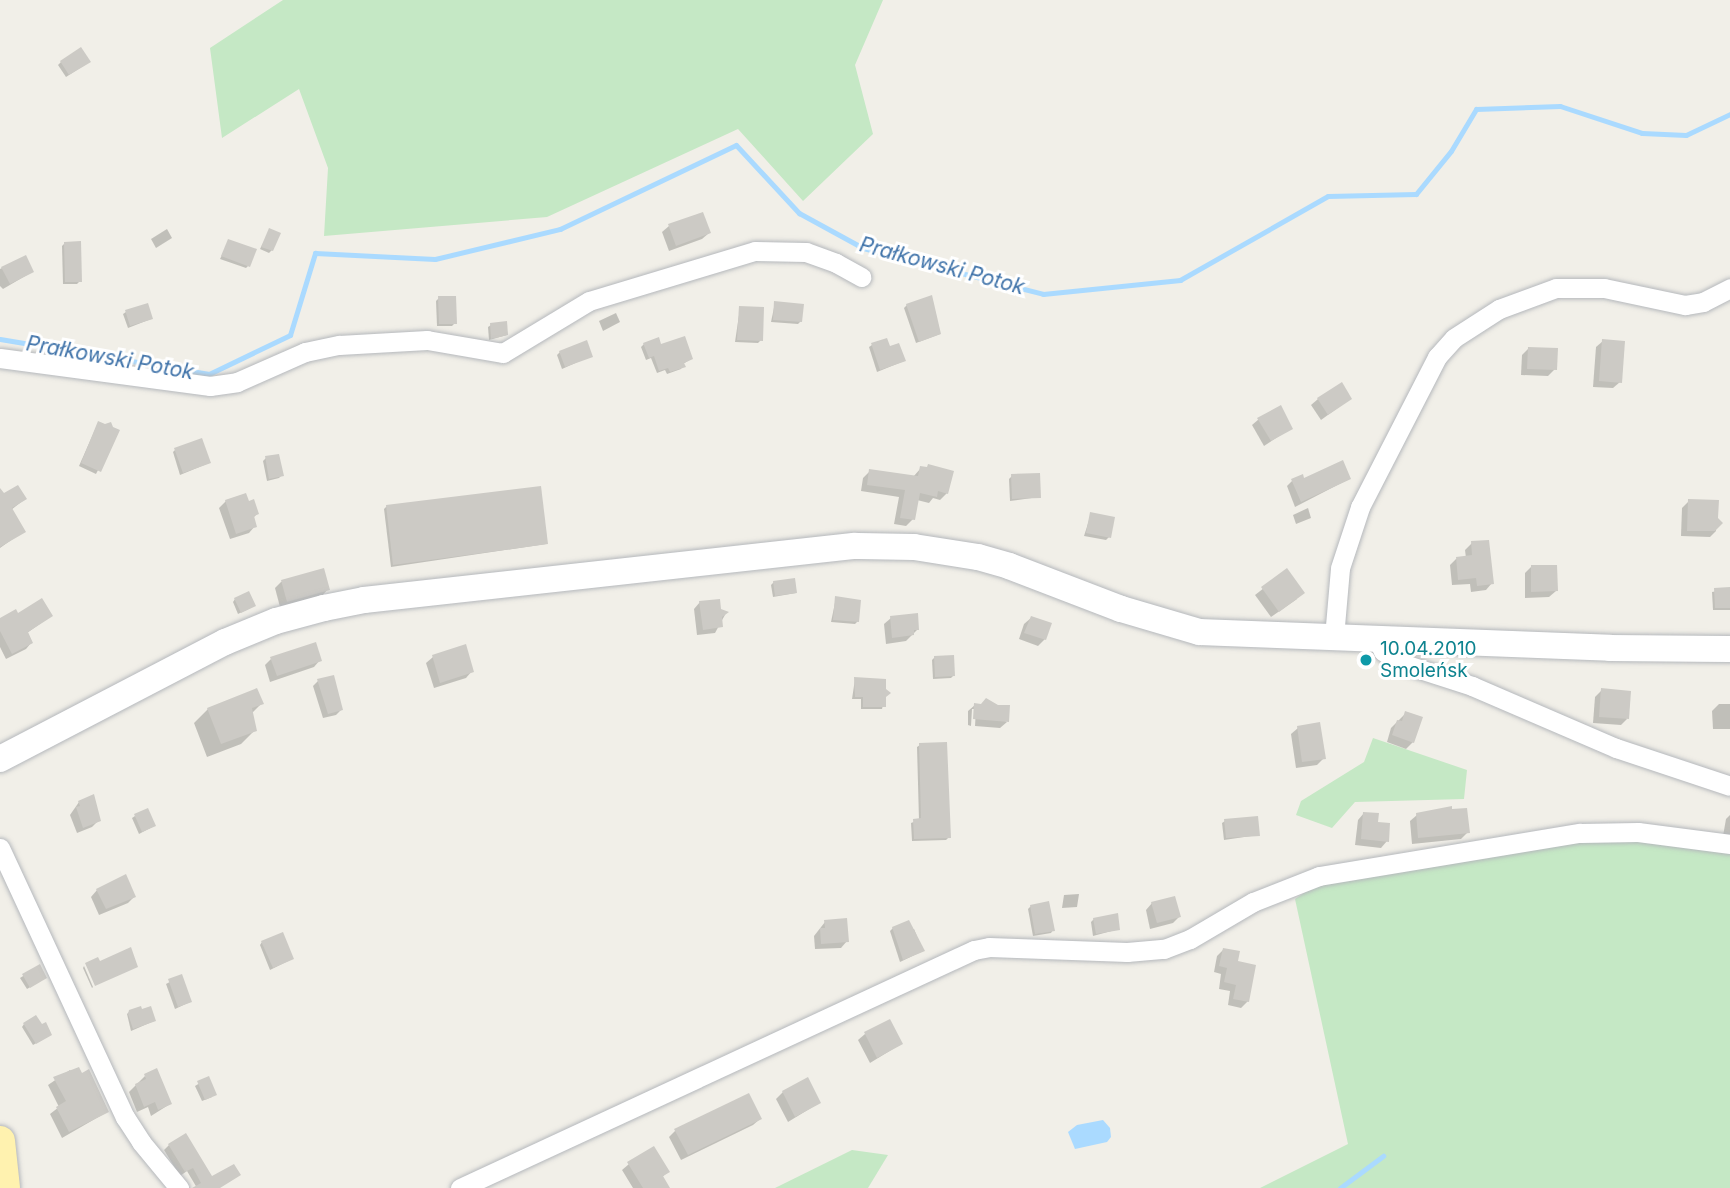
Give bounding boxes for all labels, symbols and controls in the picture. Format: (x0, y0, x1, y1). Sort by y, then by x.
water label: Prałkowski Potok (857, 232, 1027, 300)
water label: Prałkowski Potok (24, 331, 196, 385)
place label: 10.04.2010 Smoleńsk (1380, 638, 1477, 682)
marker: 10.04.2010 Smoleńsk (1358, 652, 1374, 668)

